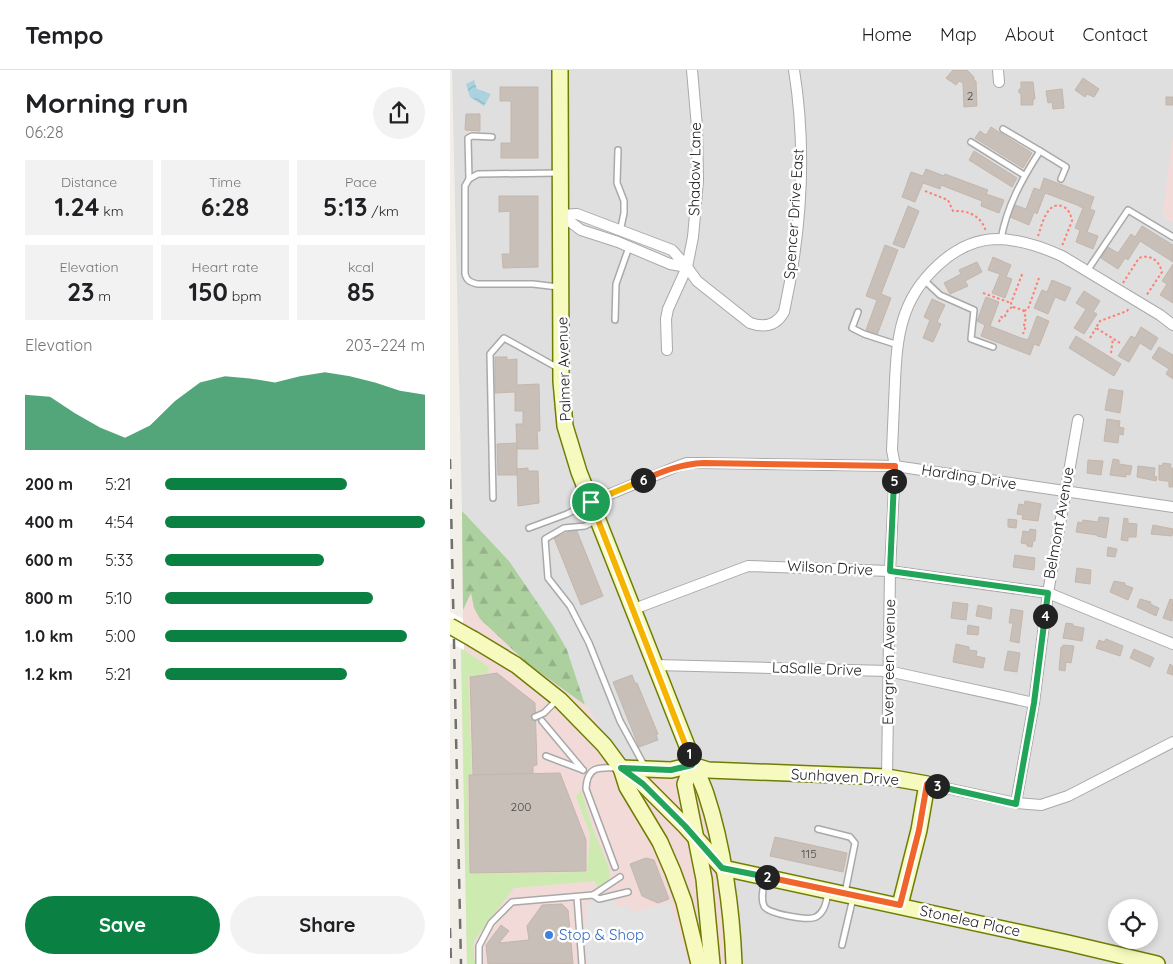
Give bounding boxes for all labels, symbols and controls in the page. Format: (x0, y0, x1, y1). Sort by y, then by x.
text: Tempo (25, 20, 103, 50)
text: Home (862, 23, 912, 46)
text: Map (940, 23, 977, 46)
text: About (1005, 23, 1055, 46)
text: Contact (1083, 23, 1148, 46)
text: Morning run (25, 85, 189, 120)
button: share (373, 87, 425, 139)
house number: 2 (967, 88, 974, 103)
text: 06:28 (25, 122, 64, 142)
street label: Shadow Lane (684, 122, 705, 216)
street label: Spencer Drive East (779, 148, 808, 280)
text: Distance (61, 173, 117, 191)
text: Time (209, 173, 241, 191)
text: Pace (345, 173, 377, 191)
text: 1.24 (55, 191, 99, 222)
text: 6:28 (201, 191, 249, 222)
text: 5:13 (323, 191, 368, 222)
text: km (99, 202, 123, 220)
text: /km (368, 202, 399, 220)
text: Elevation (59, 258, 119, 276)
text: Heart rate (192, 258, 258, 276)
text: kcal (348, 258, 374, 276)
text: 23 (67, 276, 95, 307)
text: 150 (188, 276, 228, 307)
text: 85 (347, 276, 375, 307)
text: m (95, 287, 111, 305)
text: bpm (228, 287, 262, 305)
street label: Palmer Avenue (552, 316, 575, 422)
text: Elevation (25, 335, 92, 355)
text: 203–224 m (345, 335, 425, 355)
street label: Harding Drive (920, 460, 1018, 493)
street label: Belmont Avenue (1039, 465, 1078, 580)
pin: 6 (630, 468, 656, 492)
pin: 5 (882, 468, 906, 494)
text: 6 (640, 471, 647, 489)
text: 5 (890, 472, 899, 490)
text: 200 m (25, 474, 73, 494)
text: 5:21 (105, 474, 132, 494)
pin (570, 481, 612, 523)
icon: arrive (577, 488, 605, 516)
text: 400 m (25, 512, 73, 532)
text: 4:54 (105, 512, 134, 532)
text: 600 m (25, 550, 73, 570)
text: 5:33 (105, 550, 133, 570)
street label: Wilson Drive (787, 556, 874, 579)
text: 800 m (25, 588, 73, 608)
text: 5:10 (105, 588, 132, 608)
street label: Evergreen Avenue (878, 599, 899, 725)
pin: 4 (1032, 604, 1058, 628)
text: 4 (1041, 607, 1050, 625)
text: 1.0 km (25, 626, 73, 646)
text: 5:00 (105, 626, 136, 646)
street label: LaSalle Drive (772, 657, 862, 680)
text: 1.2 km (25, 664, 73, 684)
text: 5:21 (105, 664, 132, 684)
pin: 1 (676, 742, 702, 766)
text: 1 (687, 745, 692, 763)
street label: Sunhaven Drive (790, 764, 900, 789)
pin: 3 (924, 774, 950, 798)
text: 3 (934, 777, 941, 795)
house number: 200 (511, 799, 531, 814)
house number: 115 (801, 846, 817, 861)
pin: 2 (754, 864, 780, 890)
text: 2 (764, 868, 771, 886)
button: Save (25, 896, 220, 954)
button: Share (230, 896, 425, 954)
map controls (1108, 899, 1158, 949)
button: locate (1108, 899, 1158, 949)
street label: Stonelea Place (918, 901, 1022, 940)
place label: Stop & Shop (559, 925, 644, 944)
marker: Stop & Shop (543, 929, 555, 941)

